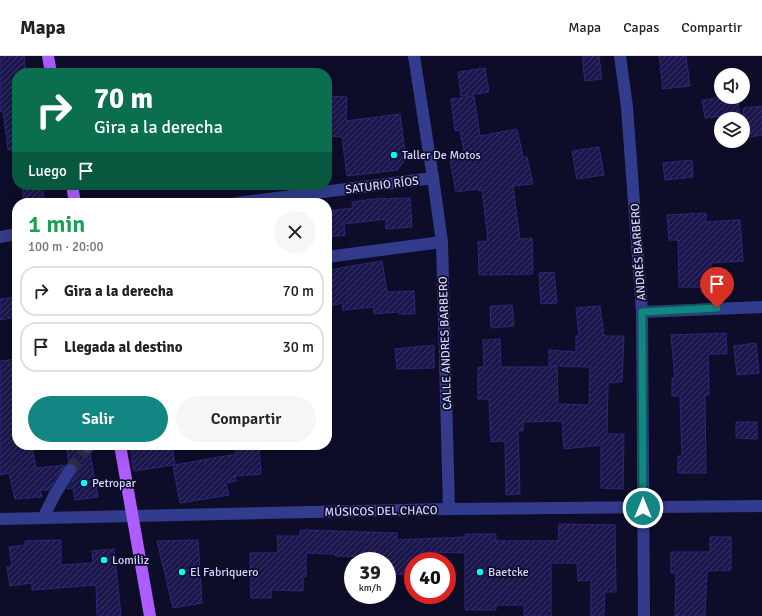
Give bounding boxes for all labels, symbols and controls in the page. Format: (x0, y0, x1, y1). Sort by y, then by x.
text: Mapa (20, 16, 66, 40)
text: Mapa (568, 19, 601, 36)
text: Capas (623, 19, 659, 36)
text: Compartir (681, 19, 742, 36)
map controls (714, 68, 750, 148)
button: sound (714, 68, 750, 104)
text: 70 m (94, 82, 153, 116)
icon: right (28, 84, 80, 136)
button: layers (714, 112, 750, 148)
text: Gira a la derecha (94, 116, 223, 138)
place label: Taller De Motos (402, 148, 481, 163)
marker: Taller De Motos (389, 150, 399, 160)
icon: arrive (75, 160, 97, 182)
text: Luego (28, 162, 67, 180)
street label: SATURIO RÍOS (345, 174, 420, 197)
street label: ANDRÉS BARBERO (628, 203, 649, 301)
text: 1 min (28, 209, 85, 239)
button: close (274, 211, 316, 253)
text: 100 m · 20:00 (28, 239, 104, 255)
pin (700, 267, 734, 308)
icon: arrive (706, 273, 728, 295)
street label: CALLE ANDRES BARBERO (436, 276, 455, 410)
icon: right (30, 280, 52, 302)
text: Gira a la derecha (64, 282, 174, 300)
text: 70 m (283, 282, 314, 300)
icon: arrive (30, 336, 52, 358)
text: Llegada al destino (64, 338, 183, 356)
text: 30 m (283, 338, 314, 356)
button: Salir (28, 396, 168, 442)
button: Compartir (176, 396, 316, 442)
place label: Petropar (92, 476, 137, 491)
marker: Petropar (79, 478, 89, 488)
position arrow (622, 487, 664, 529)
street label: MÚSICOS DEL CHACO (324, 503, 438, 520)
speed limit sign: 40 (404, 552, 456, 604)
place label: Lomiliz (112, 553, 149, 568)
marker: Lomiliz (99, 555, 109, 565)
text: 39 (359, 560, 381, 585)
place label: El Fabriquero (190, 565, 258, 580)
place label: Baetcke (488, 565, 529, 580)
marker: El Fabriquero (177, 567, 187, 577)
marker: Baetcke (475, 567, 485, 577)
text: km/h (359, 582, 381, 594)

